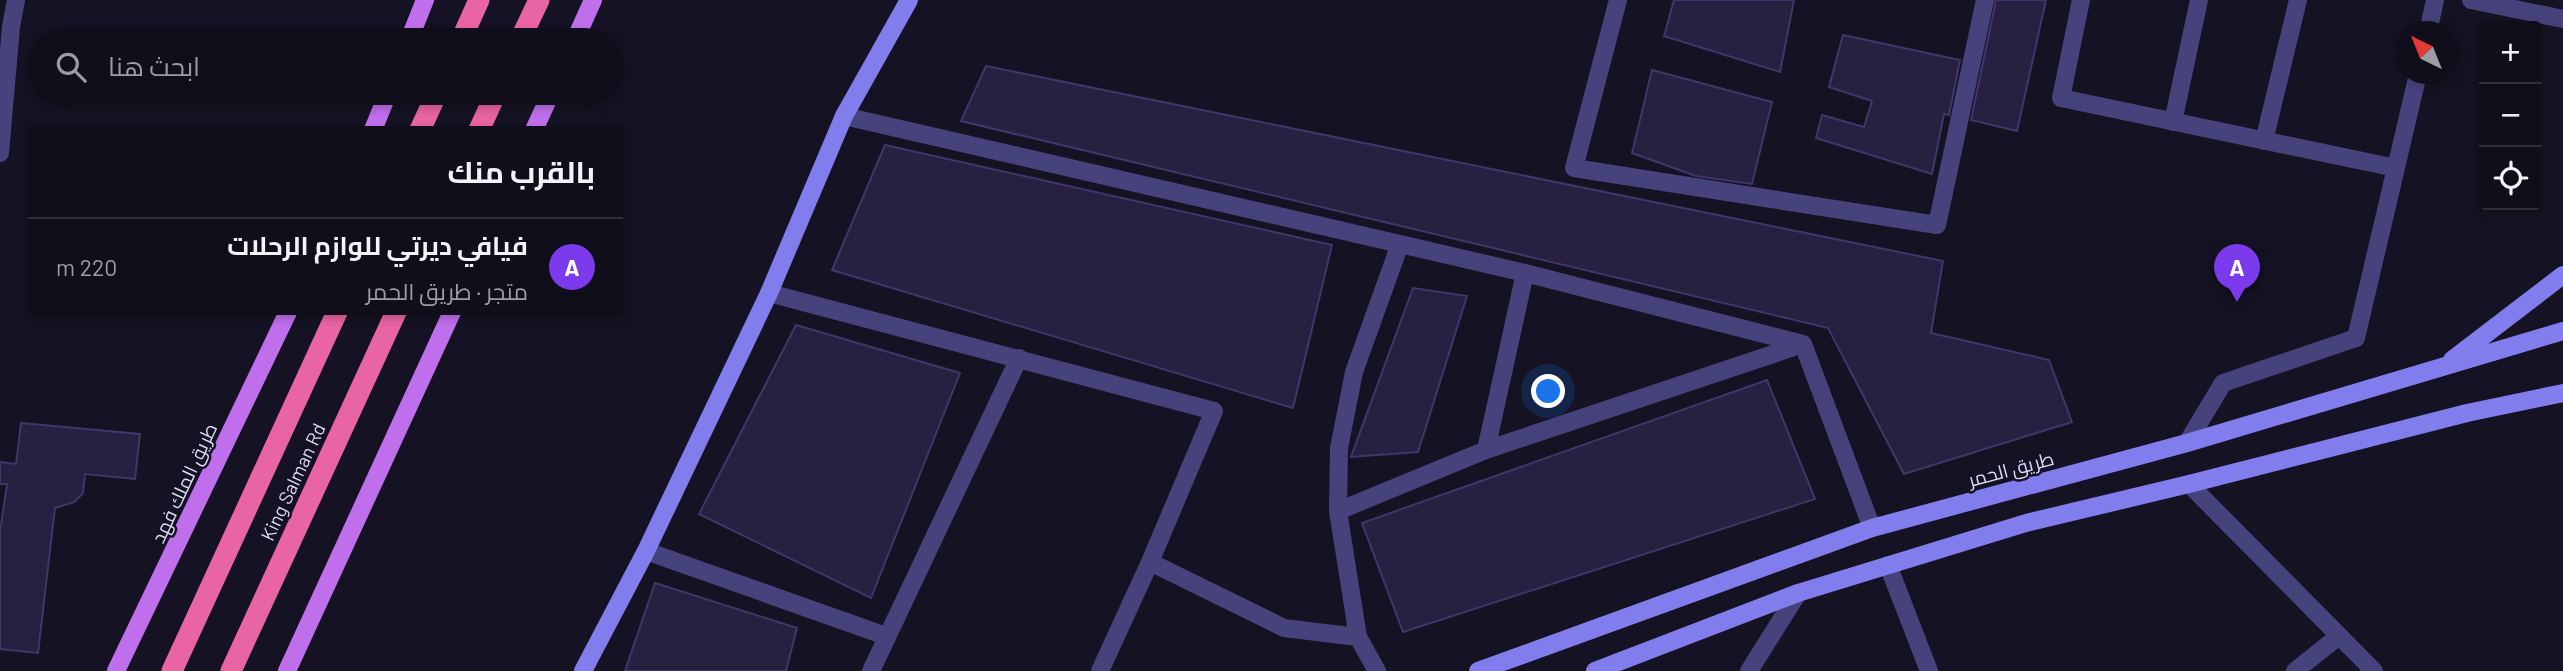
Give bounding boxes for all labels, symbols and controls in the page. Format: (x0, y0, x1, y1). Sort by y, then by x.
north arrow (2395, 21, 2458, 84)
map controls (2479, 21, 2542, 210)
button: + (2479, 21, 2542, 84)
search box (28, 28, 623, 105)
icon: search (52, 48, 90, 86)
text: ابحث هنا (108, 50, 200, 81)
button: − (2479, 84, 2542, 147)
button: locate (2479, 147, 2542, 210)
text: بالقرب منك (447, 153, 595, 189)
text: فيافي ديرتي للوازم الرحلات (227, 229, 528, 260)
pin: A (2214, 244, 2260, 302)
text: 220 m (56, 253, 117, 281)
text: A (564, 253, 580, 281)
text: متجر · طريق الحمر (366, 277, 528, 305)
your location (1531, 374, 1565, 408)
street label: طريق الملك فهد (146, 419, 223, 547)
street label: King Salman Rd (255, 419, 330, 544)
street label: طريق الحمر (1965, 446, 2057, 493)

